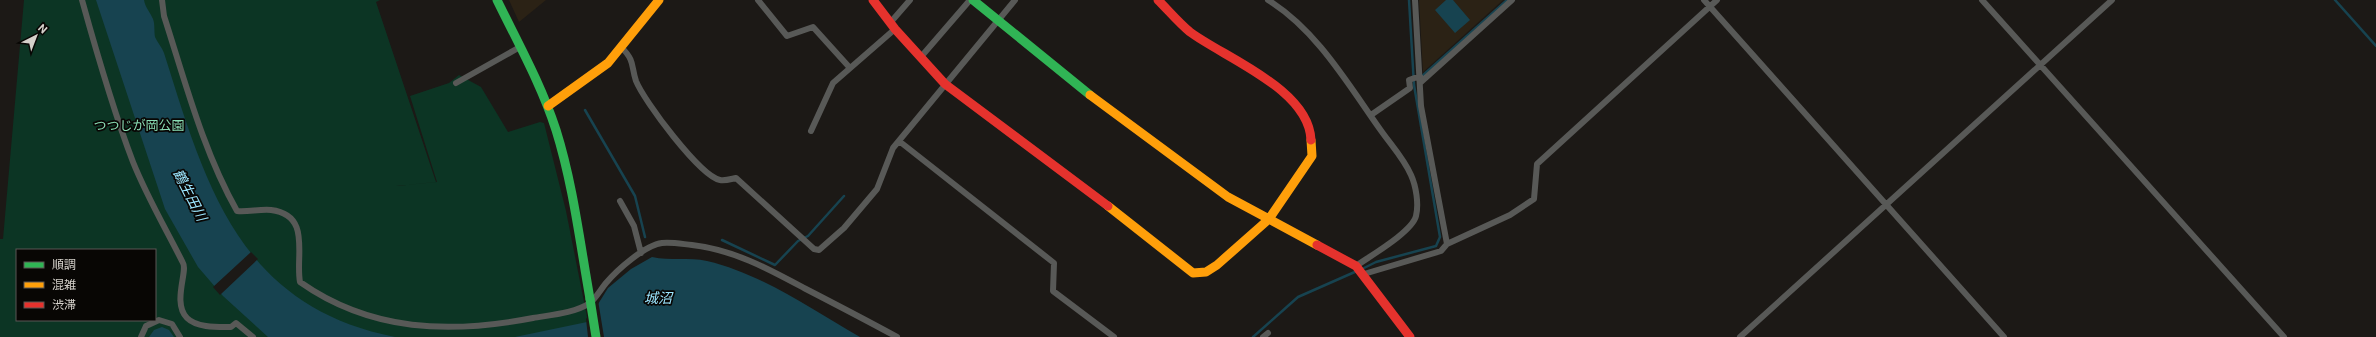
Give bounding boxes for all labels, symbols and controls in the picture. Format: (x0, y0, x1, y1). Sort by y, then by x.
north arrow (16, 16, 56, 56)
text: N (35, 22, 50, 37)
park label: つつじが岡公園 (93, 118, 185, 133)
water label: 鶴生田川 (170, 166, 211, 225)
legend (16, 249, 156, 321)
text: 順調 (52, 258, 76, 272)
text: 混雑 (52, 278, 76, 292)
water label: 城沼 (644, 290, 674, 306)
text: 渋滞 (52, 298, 76, 312)

